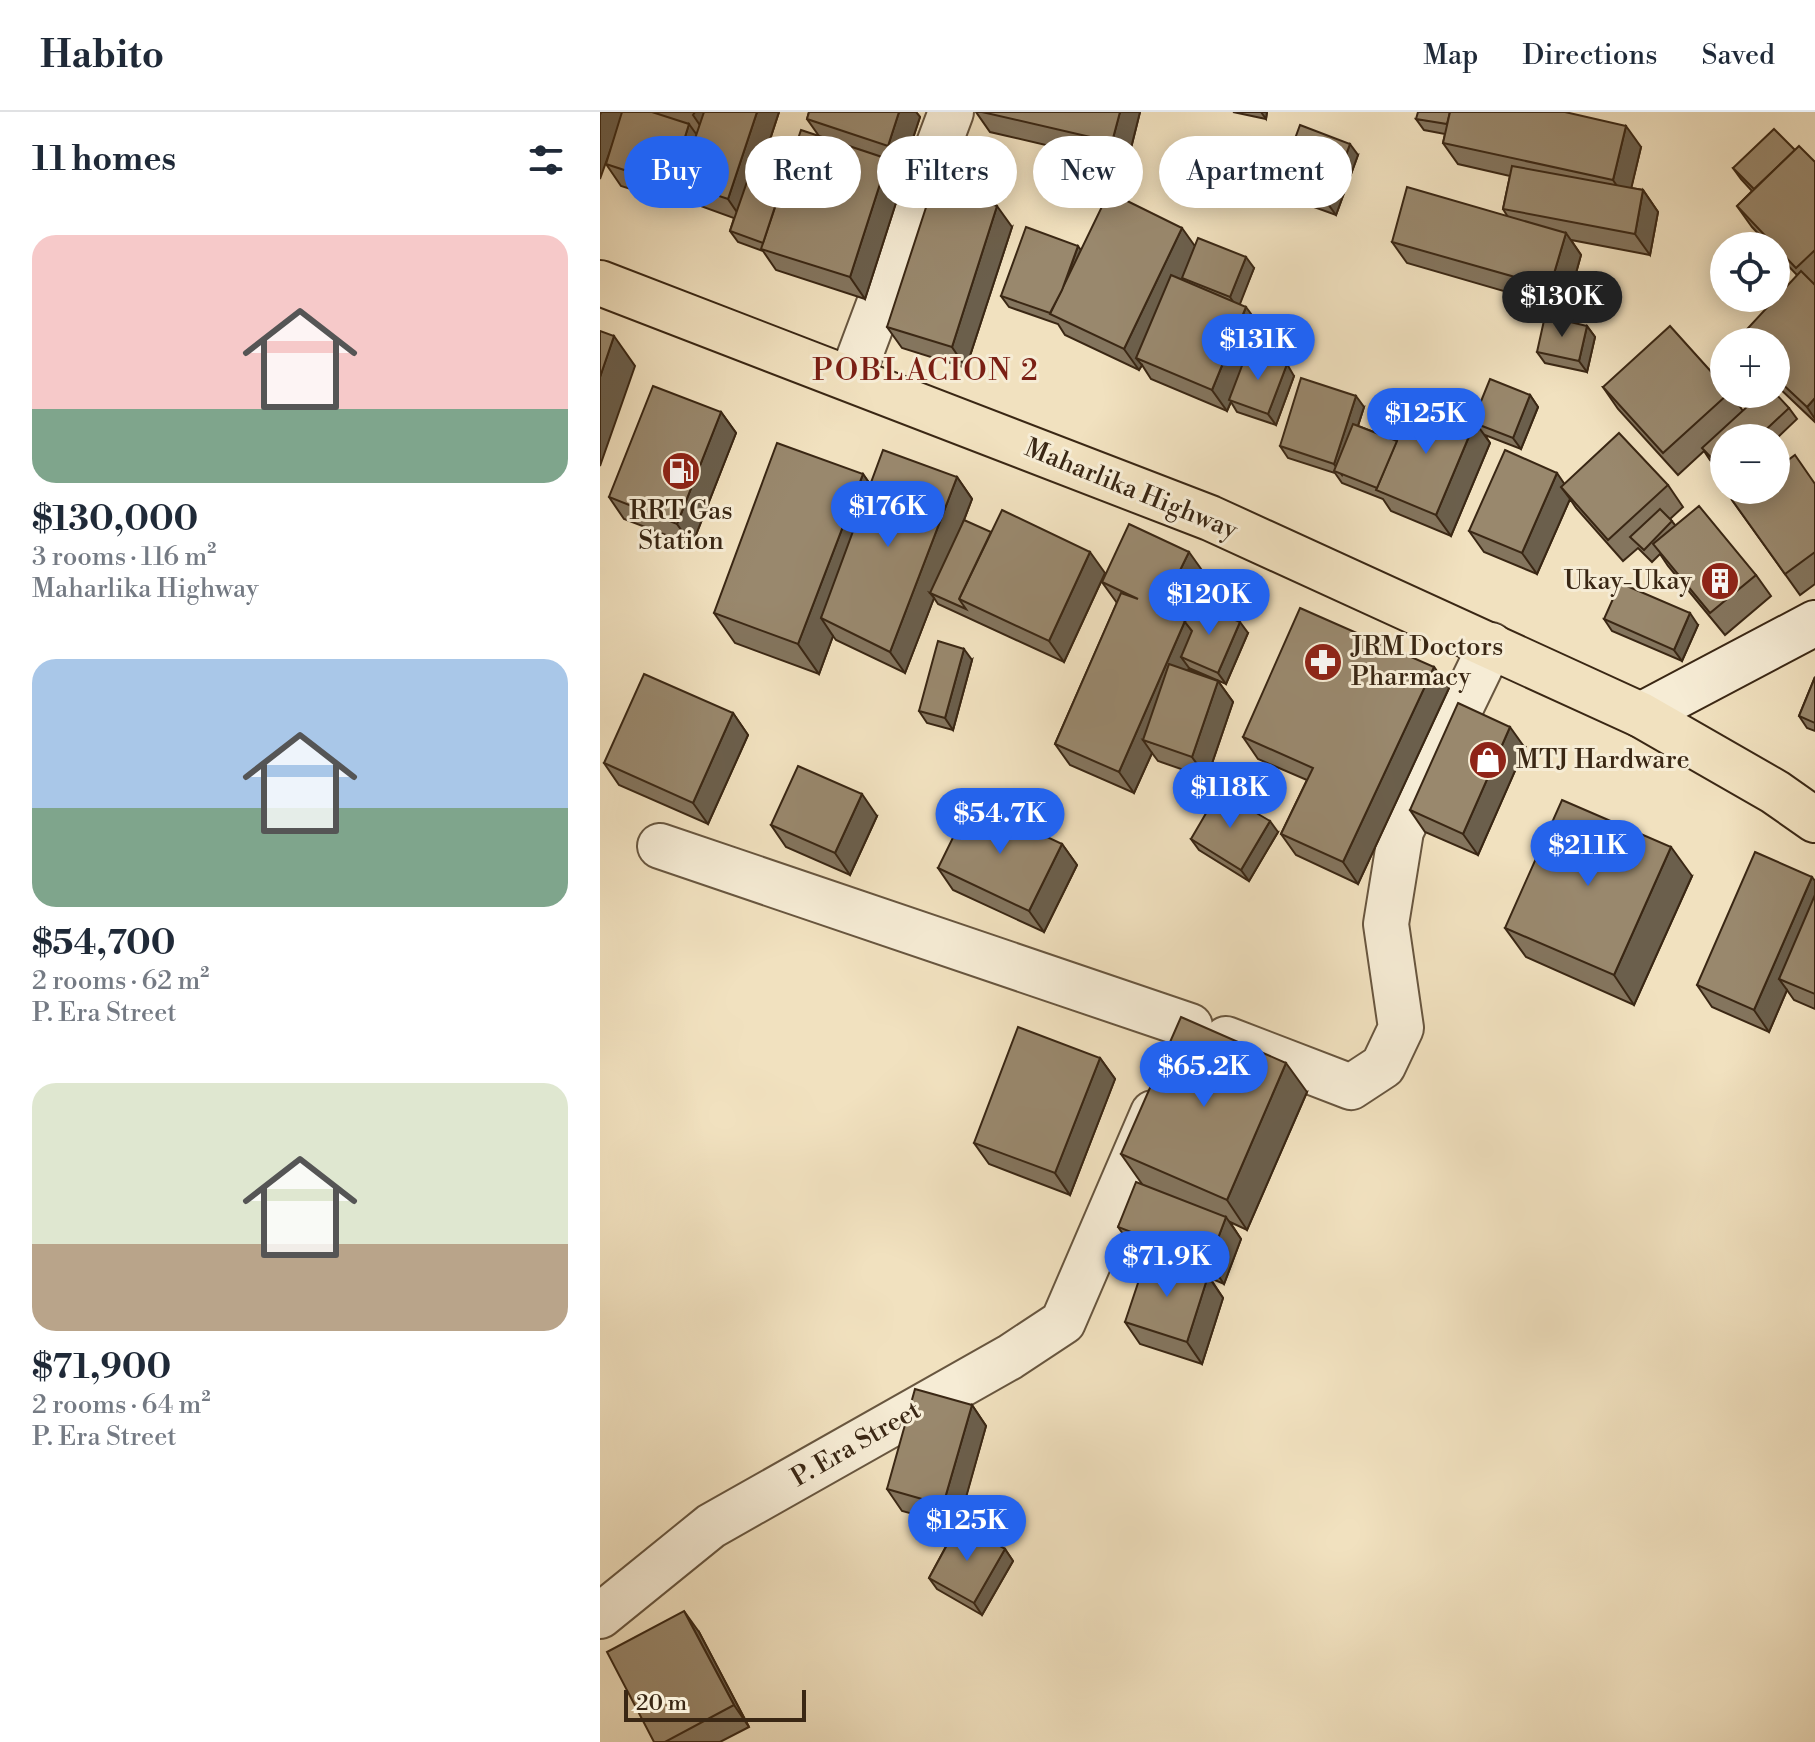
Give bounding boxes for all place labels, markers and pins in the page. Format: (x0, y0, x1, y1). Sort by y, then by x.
pin: $130K (1506, 271, 1618, 339)
pin: $131K (1202, 314, 1314, 382)
pin: $125K (1370, 388, 1482, 456)
fuel station icon: RRT Gas Station (660, 450, 702, 492)
pin: $176K (832, 481, 944, 549)
place label: RRT Gas Station (629, 495, 733, 557)
building icon: Ukay-Ukay (1699, 560, 1741, 602)
place label: Ukay-Ukay (1564, 565, 1692, 597)
pin: $120K (1153, 569, 1265, 637)
place label: JRM Doctors Pharmacy (1350, 631, 1503, 693)
pharmacy icon: JRM Doctors Pharmacy (1302, 641, 1344, 683)
shop icon: MTJ Hardware (1467, 739, 1509, 781)
place label: MTJ Hardware (1516, 744, 1690, 776)
pin: $118K (1174, 762, 1286, 830)
pin: $54.7K (935, 788, 1065, 856)
pin: $211K (1532, 820, 1644, 888)
pin: $65.2K (1139, 1041, 1269, 1109)
pin: $71.9K (1102, 1231, 1232, 1299)
pin: $125K (911, 1495, 1023, 1563)

